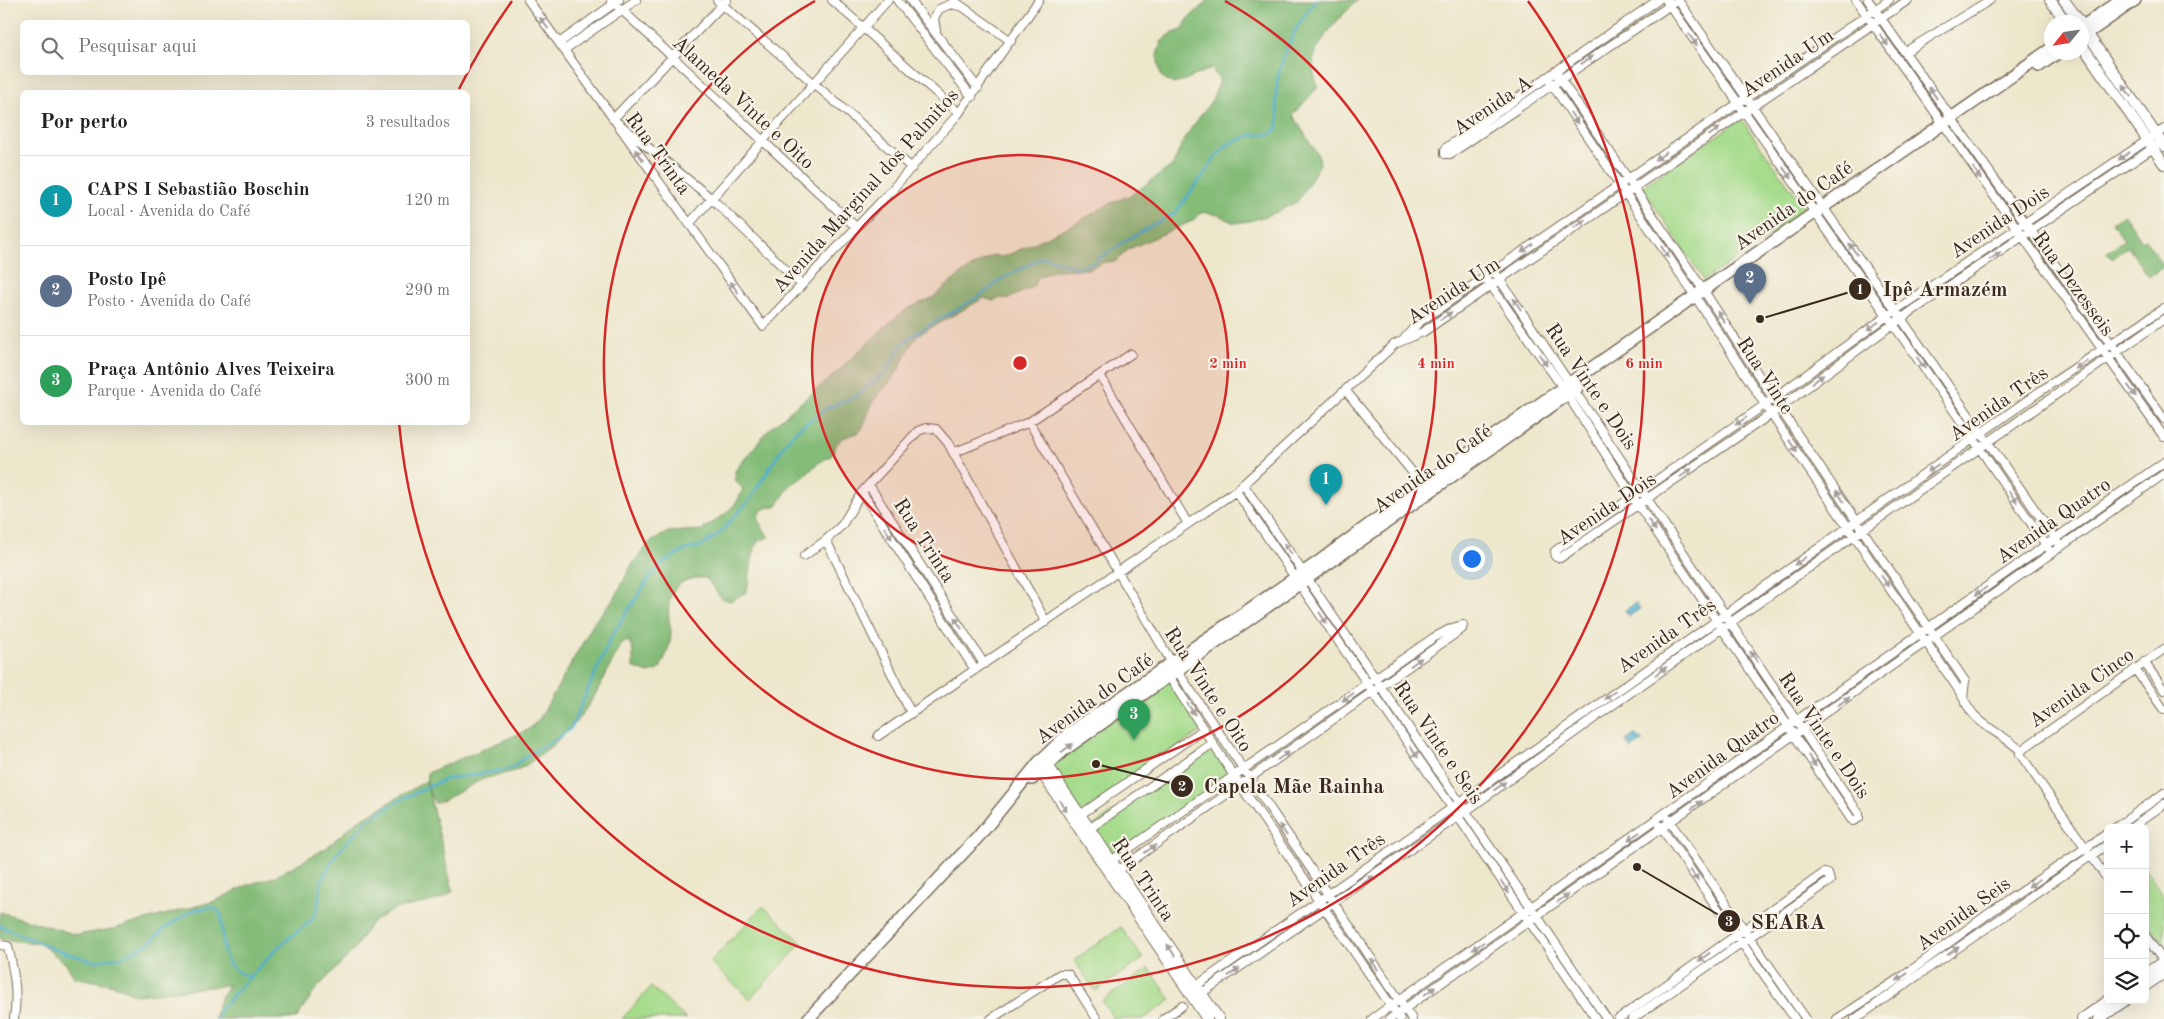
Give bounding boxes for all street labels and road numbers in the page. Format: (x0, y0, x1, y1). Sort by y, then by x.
street label: Avenida Um (1738, 26, 1838, 102)
street label: Alameda Vinte e Oito (668, 33, 817, 174)
street label: Avenida A (1450, 73, 1536, 140)
street label: Avenida Marginal dos Palmitos (770, 85, 963, 297)
street label: Rua Trinta (621, 109, 694, 199)
street label: Avenida do Café (1731, 158, 1857, 255)
street label: Avenida Dois (1947, 182, 2053, 263)
street label: Rua Dezesseis (2028, 228, 2117, 340)
street label: Avenida Um (1404, 254, 1504, 329)
street label: Rua Vinte e Dois (1541, 320, 1640, 454)
street label: Rua Vinte (1732, 334, 1797, 418)
street label: Avenida Três (1946, 363, 2052, 446)
street label: Avenida do Café (1370, 421, 1496, 518)
street label: Avenida Dois (1554, 469, 1660, 550)
street label: Avenida Quatro (1993, 475, 2115, 568)
street label: Rua Trinta (889, 495, 958, 587)
street label: Avenida Três (1614, 595, 1720, 678)
street label: Rua Vinte e Oito (1160, 624, 1255, 756)
street label: Avenida Cinco (2026, 645, 2138, 732)
street label: Avenida do Café (1033, 650, 1158, 749)
street label: Rua Vinte e Dois (1774, 669, 1873, 803)
street label: Rua Vinte e Seis (1389, 678, 1486, 808)
street label: Avenida Quatro (1663, 708, 1784, 803)
street label: Avenida Três (1283, 829, 1389, 912)
street label: Rua Trinta (1107, 835, 1178, 926)
street label: Avenida Seis (1914, 874, 2015, 955)

